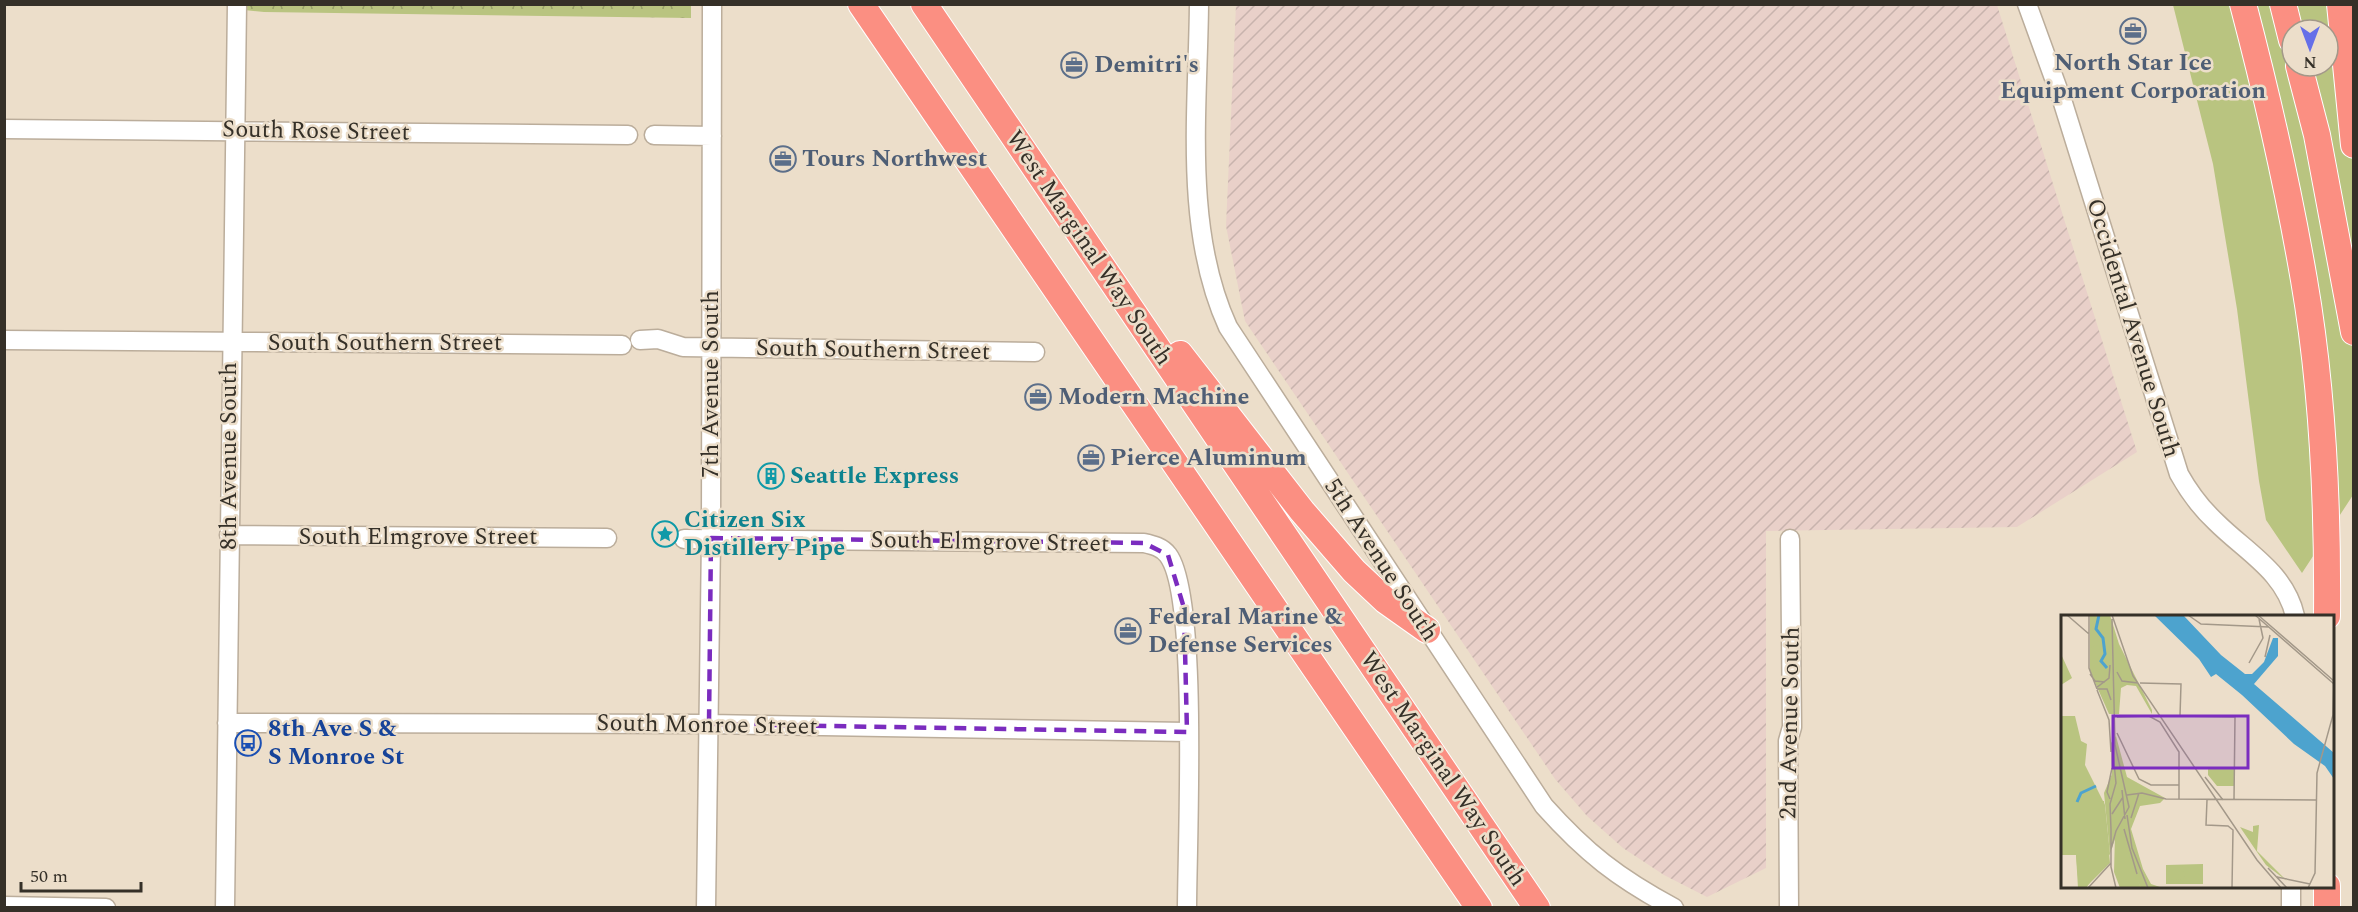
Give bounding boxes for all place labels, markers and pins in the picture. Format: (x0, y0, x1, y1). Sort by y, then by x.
office icon: North Star Ice Equipment Corporation (2118, 16, 2148, 46)
place label: North Star Ice Equipment Corporation (2000, 45, 2266, 109)
place label: Demitri's (1094, 47, 1199, 83)
office icon: Demitri's (1059, 50, 1089, 80)
place label: Tours Northwest (802, 141, 987, 177)
office icon: Tours Northwest (768, 144, 798, 174)
place label: Modern Machine (1058, 379, 1250, 415)
office icon: Modern Machine (1023, 382, 1053, 412)
place label: Pierce Aluminum (1110, 440, 1307, 476)
office icon: Pierce Aluminum (1076, 443, 1106, 473)
place label: Seattle Express (790, 458, 959, 494)
building icon: Seattle Express (756, 461, 786, 491)
place label: Citizen Six Distillery Pipe (684, 502, 845, 566)
place icon: Citizen Six Distillery Pipe (650, 519, 680, 549)
place label: Federal Marine & Defense Services (1148, 599, 1343, 663)
office icon: Federal Marine & Defense Services (1113, 616, 1143, 646)
place label: 8th Ave S & S Monroe St (268, 711, 404, 775)
bus stop icon: 8th Ave S & S Monroe St (233, 728, 263, 758)

